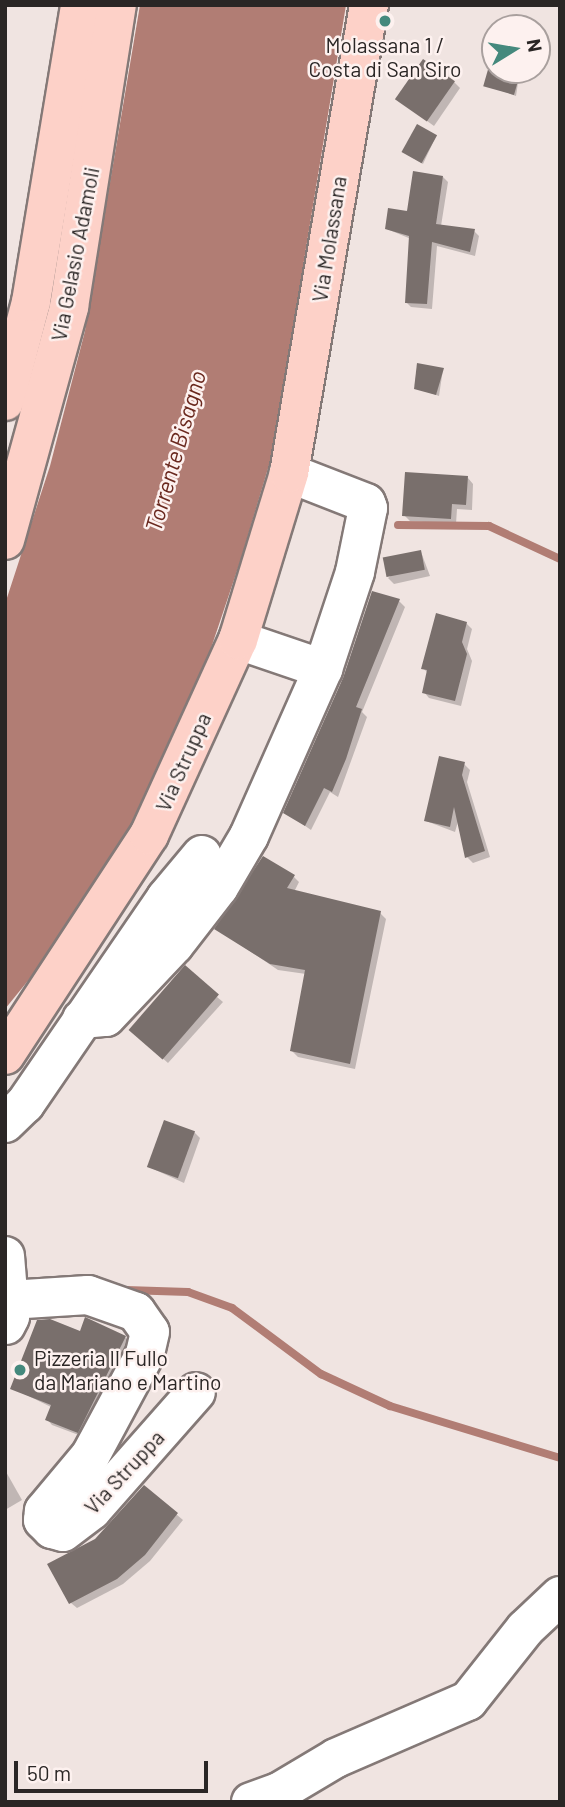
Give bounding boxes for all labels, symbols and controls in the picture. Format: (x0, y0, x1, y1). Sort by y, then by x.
marker: Molassana 1 / Costa di San Siro (377, 13, 393, 29)
north arrow (481, 14, 551, 84)
place label: Molassana 1 / Costa di San Siro (309, 32, 461, 82)
text: N (523, 37, 548, 54)
street label: Via Gelasio Adamoli (46, 165, 104, 343)
street label: Via Molassana (307, 174, 351, 304)
water label: Torrente Bisagno (139, 367, 211, 535)
street label: Via Struppa (150, 709, 216, 815)
place label: Pizzeria Il Fullo da Mariano e Martino (34, 1345, 221, 1395)
marker: Pizzeria Il Fullo da Mariano e Martino (12, 1362, 28, 1378)
street label: Via Struppa (79, 1425, 169, 1519)
scale bar (18, 1748, 212, 1792)
text: 50 m (27, 1760, 71, 1785)

